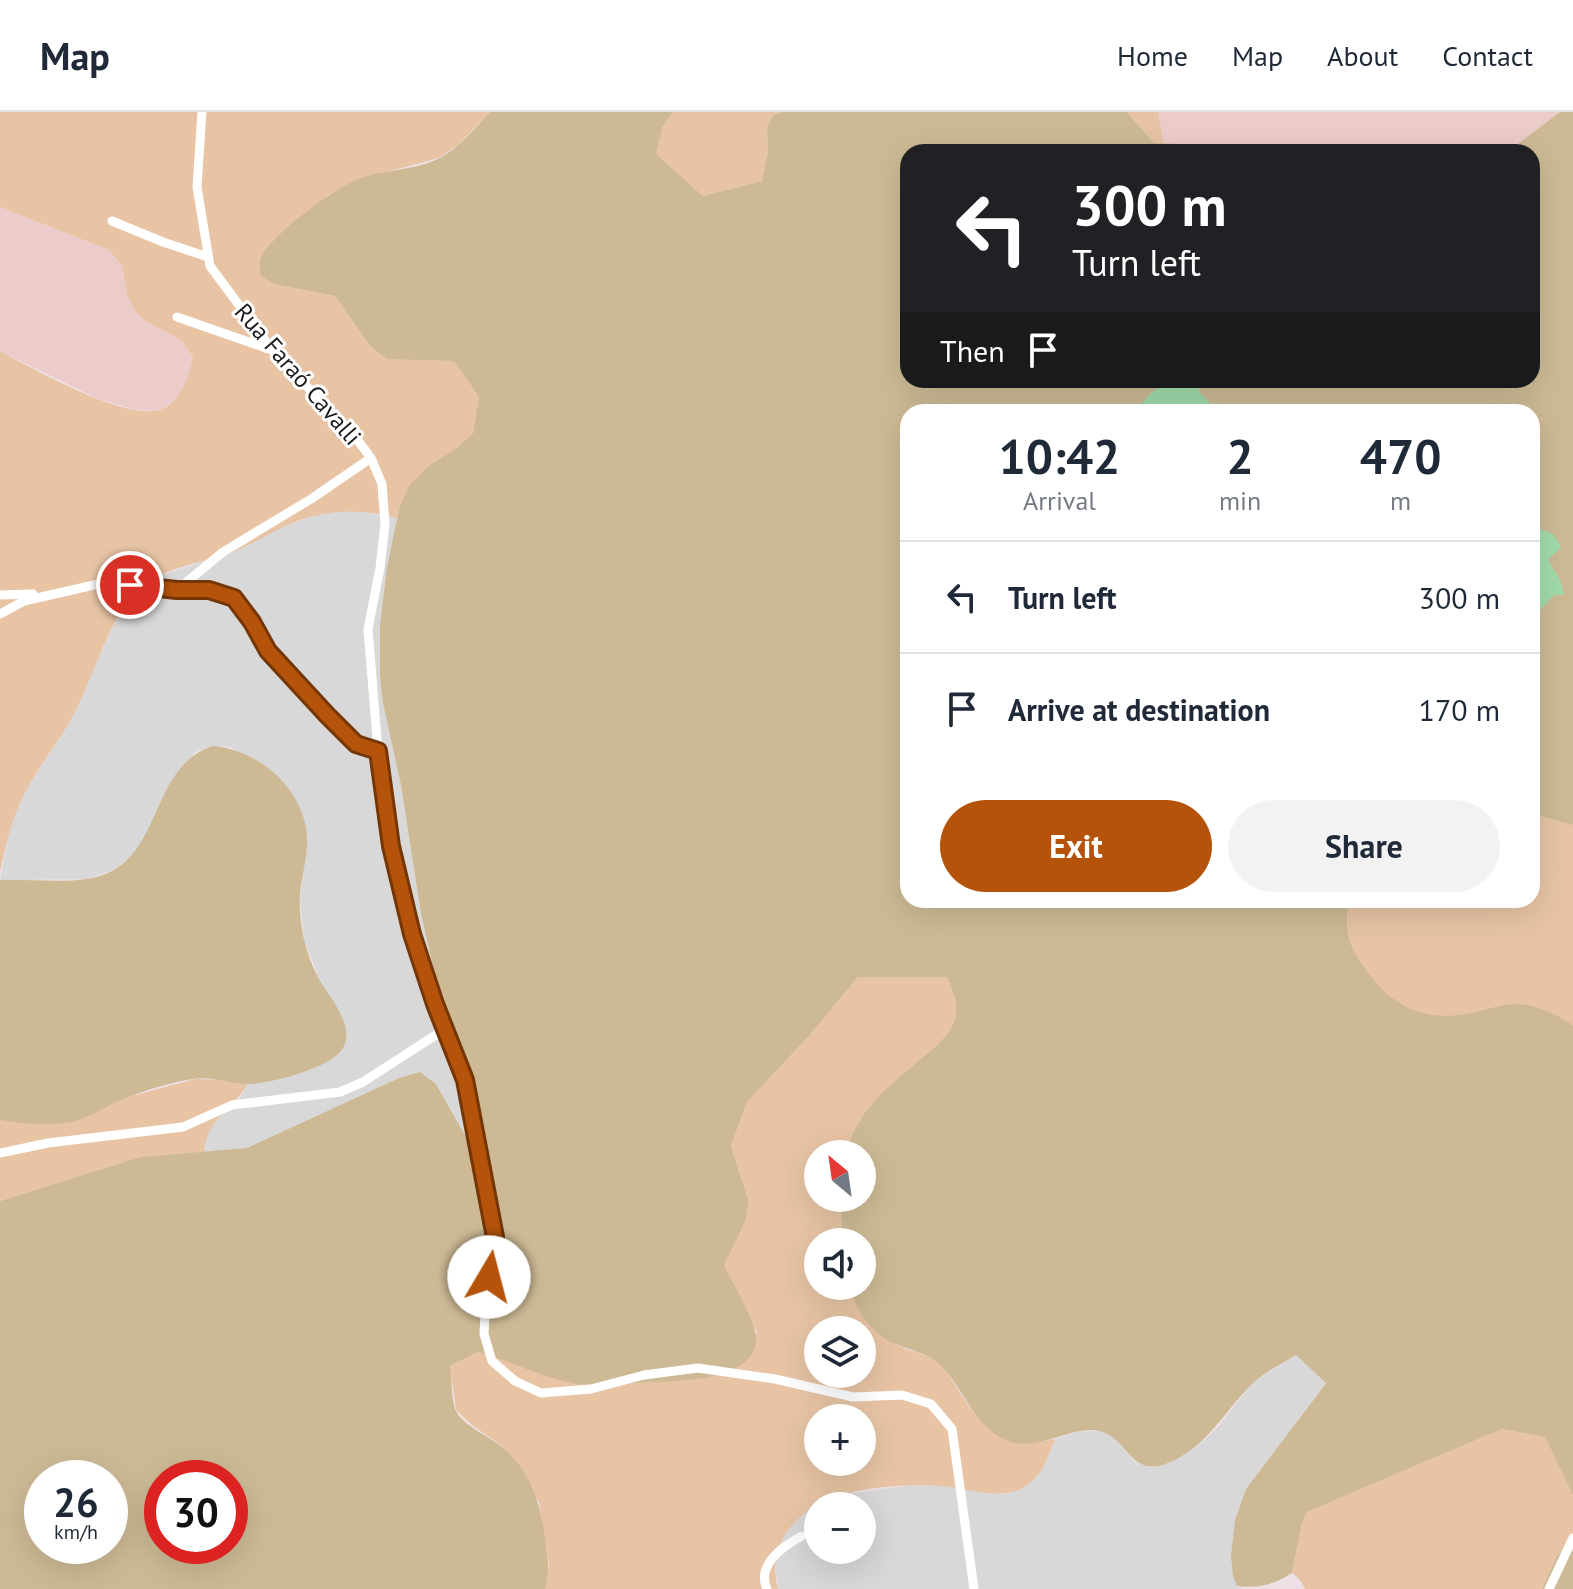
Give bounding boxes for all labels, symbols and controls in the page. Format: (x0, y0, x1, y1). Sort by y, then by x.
text: Map (40, 31, 110, 80)
text: Home (1117, 37, 1188, 74)
text: Map (1232, 37, 1283, 74)
text: About (1327, 37, 1398, 74)
text: Contact (1442, 37, 1533, 74)
text: 300 m (1072, 169, 1227, 241)
icon: left (940, 176, 1044, 280)
text: Turn left (1072, 239, 1201, 286)
street label: Rua Faraó Cavalli (228, 297, 368, 451)
icon: arrive (1021, 328, 1065, 372)
text: Then (940, 331, 1005, 370)
text: 10:42 (999, 425, 1120, 487)
text: 2 (1226, 425, 1254, 487)
text: 470 (1360, 425, 1441, 487)
text: Arrival (1023, 484, 1096, 517)
text: min (1219, 484, 1261, 517)
text: m (1390, 484, 1411, 517)
pin (96, 551, 164, 619)
icon: arrive (108, 563, 152, 607)
icon: left (940, 575, 984, 619)
text: Turn left (1008, 578, 1116, 617)
text: 300 m (1419, 578, 1500, 617)
icon: arrive (940, 687, 984, 731)
text: Arrive at destination (1008, 690, 1270, 729)
text: 170 m (1419, 690, 1500, 729)
button: Exit (940, 800, 1212, 892)
button: Share (1228, 800, 1500, 892)
north arrow (804, 1140, 876, 1212)
map controls (804, 1140, 876, 1564)
button: sound (804, 1228, 876, 1300)
position arrow (447, 1235, 531, 1319)
button: layers (804, 1316, 876, 1388)
button: + (804, 1404, 876, 1476)
speed limit sign: 30 (144, 1460, 248, 1564)
text: 26 (53, 1476, 99, 1528)
button: − (804, 1492, 876, 1564)
text: km/h (54, 1519, 98, 1545)

